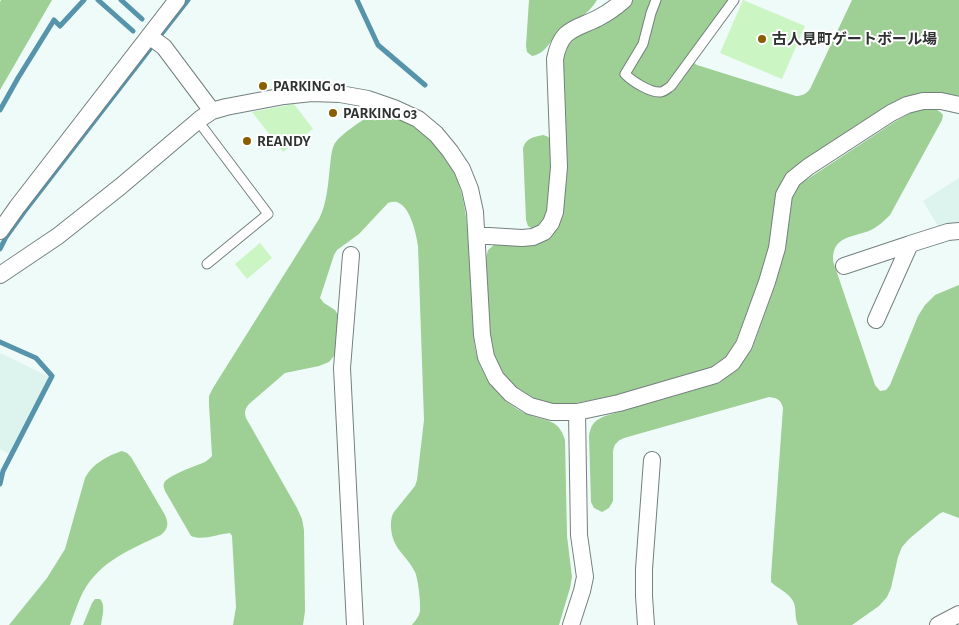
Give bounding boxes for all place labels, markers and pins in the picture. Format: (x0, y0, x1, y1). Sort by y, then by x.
place label: 古人見町ゲートボール場 (772, 30, 937, 48)
marker: 古人見町ゲートボール場 (756, 33, 768, 45)
place label: PARKING 01 (273, 77, 346, 95)
marker: PARKING 01 (257, 80, 269, 92)
place label: PARKING 03 (343, 104, 417, 122)
marker: PARKING 03 (327, 107, 339, 119)
place label: REANDY (257, 132, 311, 150)
marker: REANDY (241, 135, 253, 147)

